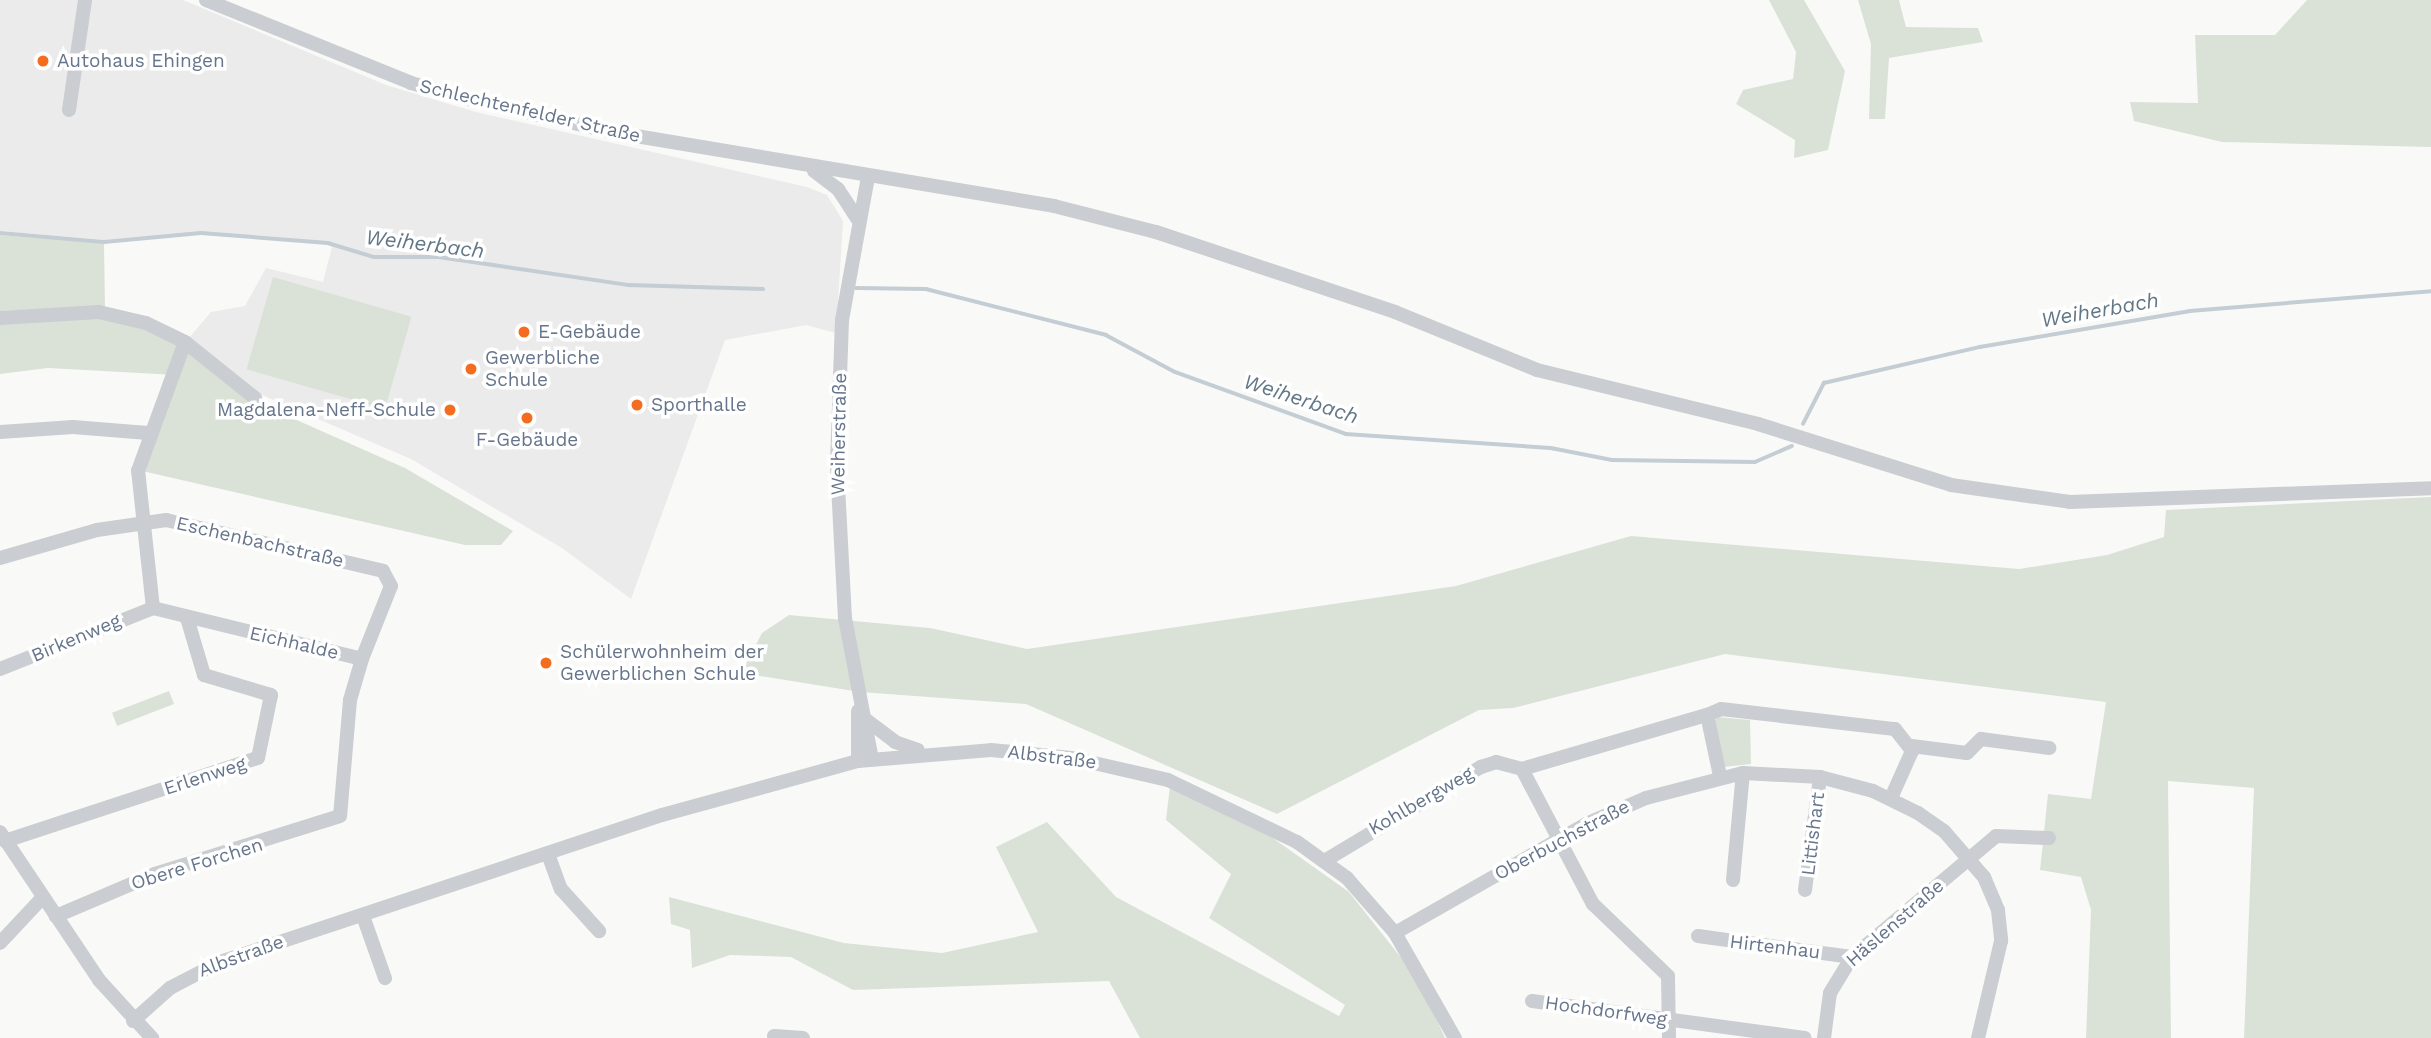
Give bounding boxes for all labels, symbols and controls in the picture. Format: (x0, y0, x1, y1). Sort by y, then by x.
place label: Autohaus Ehingen (57, 50, 225, 72)
marker: Autohaus Ehingen (35, 53, 51, 69)
street label: Schlechtenfelder Straße (417, 74, 643, 148)
water label: Weiherbach (364, 224, 486, 264)
water label: Weiherbach (2039, 287, 2161, 333)
place label: E-Gebäude (538, 321, 641, 343)
marker: E-Gebäude (516, 324, 532, 340)
place label: Gewerbliche Schule (485, 347, 600, 391)
marker: Gewerbliche Schule (463, 361, 479, 377)
water label: Weiherbach (1241, 369, 1361, 429)
street label: Weiherstraße (827, 373, 851, 495)
place label: Sporthalle (651, 394, 747, 416)
marker: Sporthalle (629, 397, 645, 413)
place label: Magdalena-Neff-Schule (217, 399, 436, 421)
marker: Magdalena-Neff-Schule (442, 402, 458, 418)
marker: F-Gebäude (519, 410, 535, 426)
place label: F-Gebäude (476, 429, 578, 451)
street label: Eschenbachstraße (174, 512, 346, 572)
street label: Birkenweg (28, 609, 124, 667)
street label: Eichhalde (247, 622, 341, 664)
place label: Schülerwohnheim der Gewerblichen Schule (560, 641, 764, 685)
marker: Schülerwohnheim der Gewerblichen Schule (538, 655, 554, 671)
street label: Albstraße (1006, 740, 1098, 774)
street label: Erlenweg (161, 752, 249, 800)
street label: Kohlbergweg (1364, 762, 1478, 840)
street label: Littishart (1797, 791, 1829, 877)
street label: Oberbuchstraße (1491, 795, 1633, 885)
street label: Obere Forchen (128, 833, 266, 895)
street label: Häslenstraße (1841, 874, 1949, 972)
street label: Albstraße (195, 930, 287, 982)
street label: Hirtenhau (1728, 930, 1822, 964)
street label: Hochdorfweg (1544, 991, 1668, 1031)

